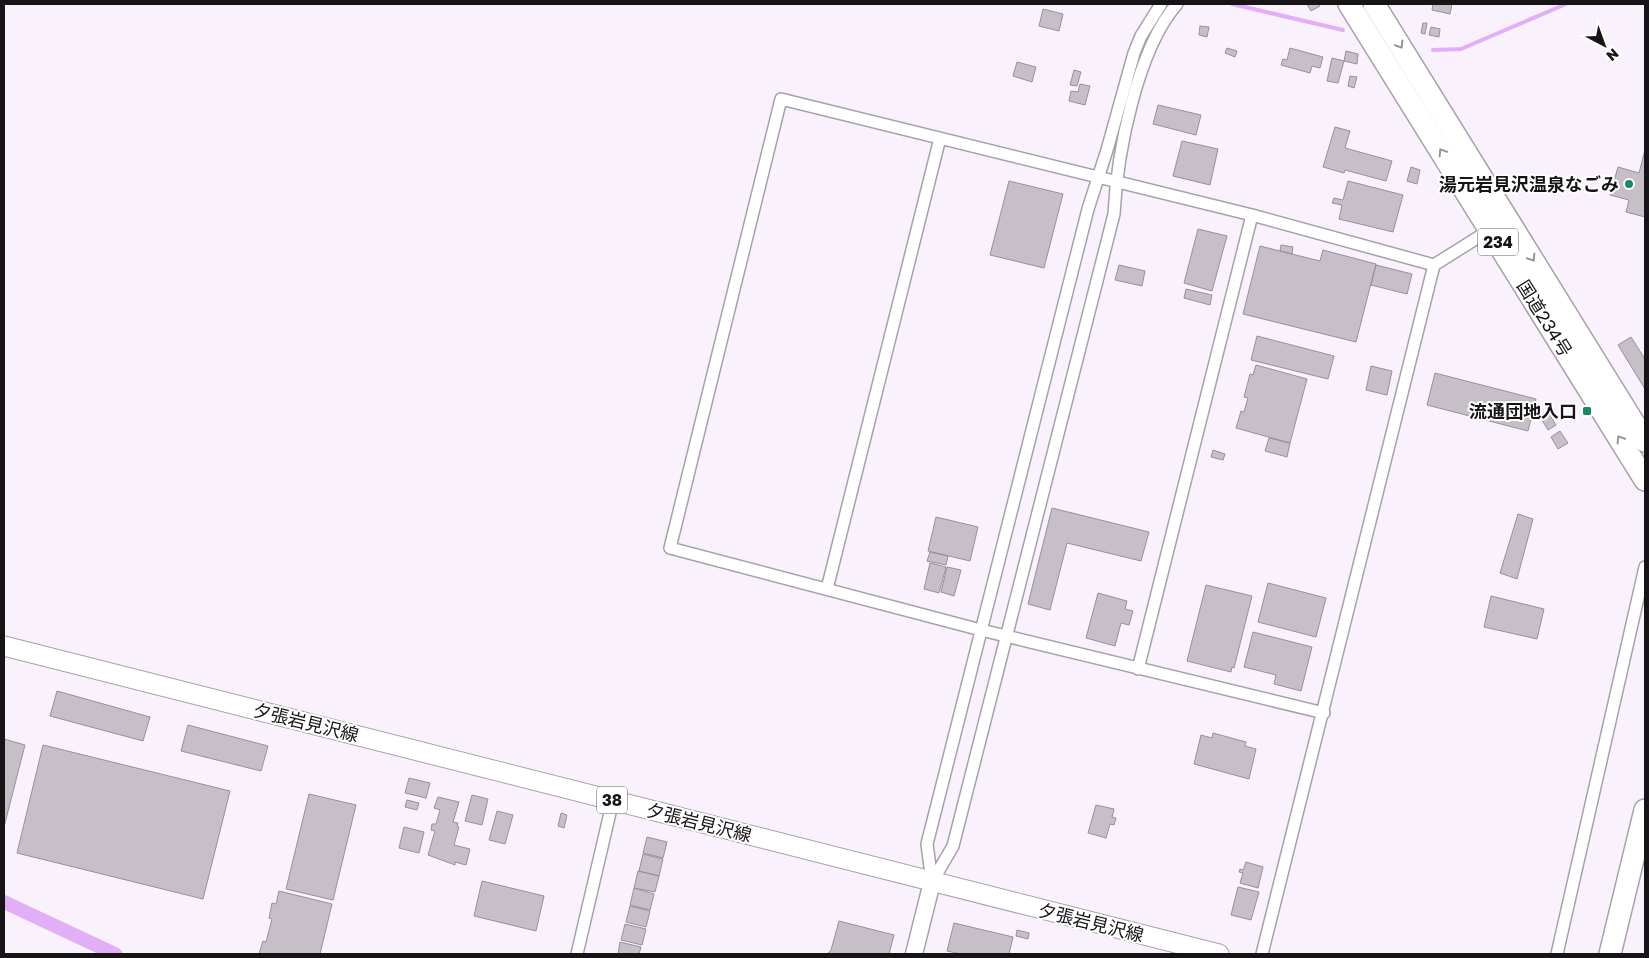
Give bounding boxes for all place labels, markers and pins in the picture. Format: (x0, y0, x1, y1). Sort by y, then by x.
place label: 湯元岩見沢温泉なごみ (1439, 173, 1619, 195)
marker: 湯元岩見沢温泉なごみ (1623, 178, 1635, 190)
place label: 流通団地入口 (1469, 400, 1577, 422)
marker: 流通団地入口 (1581, 405, 1593, 417)

